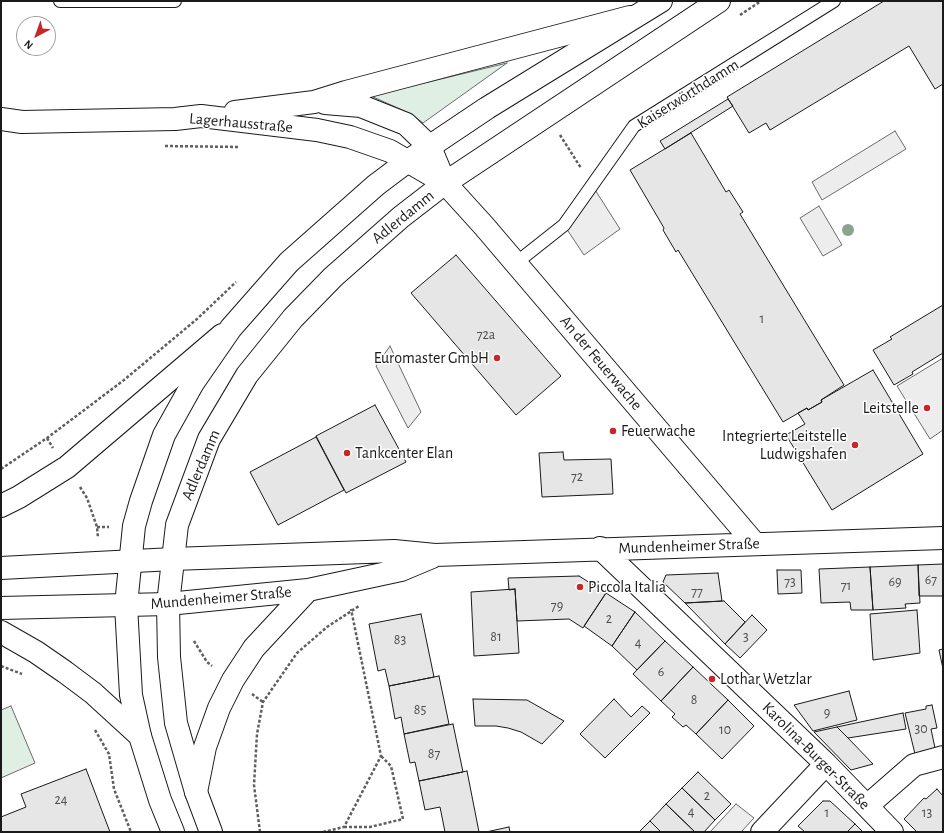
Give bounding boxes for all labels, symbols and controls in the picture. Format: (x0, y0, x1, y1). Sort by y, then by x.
north arrow (16, 16, 56, 56)
text: N (22, 38, 35, 51)
street label: Kaiserwörthdamm (634, 55, 742, 133)
street label: Lagerhausstraße (188, 109, 294, 137)
street label: Adlerdamm (368, 186, 438, 248)
house number: 1 (760, 311, 764, 327)
street label: An der Feuerwache (556, 312, 646, 414)
house number: 72a (477, 327, 495, 343)
place label: Euromaster GmbH (374, 348, 489, 368)
marker: Euromaster GmbH (492, 353, 502, 363)
place label: Leitstelle (863, 398, 919, 418)
marker: Leitstelle (922, 403, 932, 413)
place label: Feuerwache (621, 421, 695, 441)
marker: Feuerwache (608, 426, 618, 436)
place label: Integrierte Leitstelle Ludwigshafen (722, 426, 847, 464)
street label: Adlerdamm (178, 427, 224, 503)
marker: Integrierte Leitstelle Ludwigshafen (850, 440, 860, 450)
place label: Tankcenter Elan (355, 443, 453, 463)
marker: Tankcenter Elan (342, 448, 352, 458)
house number: 72 (571, 469, 583, 485)
street label: Mundenheimer Straße (618, 534, 760, 558)
house number: 67 (925, 572, 937, 588)
house number: 73 (784, 574, 796, 590)
house number: 69 (888, 574, 902, 590)
place label: Piccola Italia (588, 577, 666, 597)
house number: 71 (841, 578, 851, 594)
street label: Mundenheimer Straße (150, 582, 292, 614)
marker: Piccola Italia (575, 582, 585, 592)
house number: 77 (691, 584, 703, 600)
house number: 79 (551, 598, 563, 614)
house number: 2 (606, 611, 612, 627)
house number: 81 (490, 629, 502, 645)
house number: 3 (743, 629, 749, 645)
house number: 83 (394, 632, 406, 648)
house number: 4 (635, 635, 641, 651)
house number: 6 (658, 664, 664, 680)
place label: Lothar Wetzlar (720, 669, 812, 689)
marker: Lothar Wetzlar (707, 674, 717, 684)
house number: 8 (691, 692, 697, 708)
street label: Karolina-Burger-Straße (758, 698, 874, 814)
house number: 85 (414, 702, 426, 718)
house number: 9 (824, 705, 830, 721)
house number: 30 (914, 721, 928, 737)
house number: 10 (719, 722, 731, 738)
house number: 87 (428, 746, 440, 762)
house number: 2 (704, 788, 710, 804)
house number: 24 (54, 792, 68, 808)
house number: 4 (688, 804, 694, 820)
house number: 1 (825, 805, 829, 821)
house number: 13 (922, 805, 932, 821)

